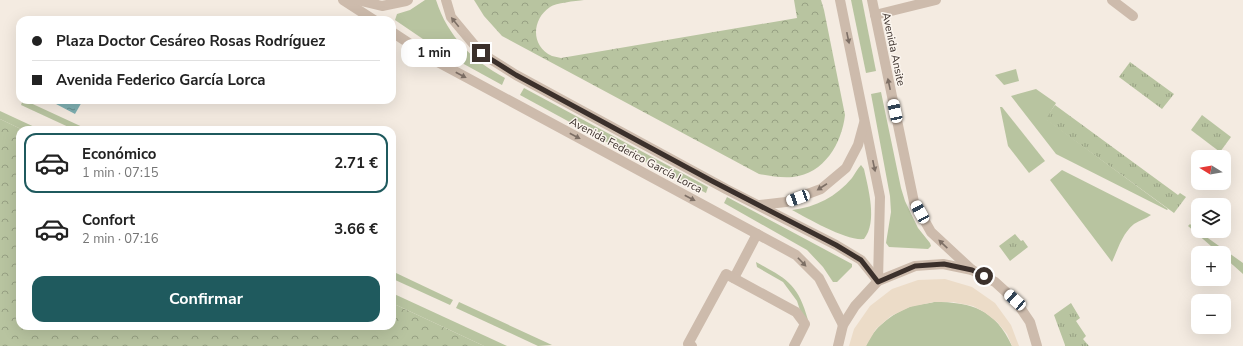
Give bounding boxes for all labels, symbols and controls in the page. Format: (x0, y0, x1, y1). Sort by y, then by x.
street label: Avenida Ansite (878, 11, 909, 87)
one-way arrow (451, 16, 459, 27)
text: Plaza Doctor Cesáreo Rosas Rodríguez (56, 31, 325, 51)
one-way arrow (845, 32, 851, 44)
callout: 1 min (401, 39, 467, 67)
text: 1 min (417, 44, 451, 62)
route end (472, 44, 490, 62)
text: Avenida Federico García Lorca (56, 70, 265, 90)
one-way arrow (455, 71, 467, 78)
one-way arrow (886, 78, 892, 90)
car (887, 98, 903, 124)
street label: Avenida Federico García Lorca (567, 114, 705, 197)
one-way arrow (569, 133, 581, 140)
text: Económico (82, 144, 156, 164)
icon: car (34, 145, 70, 181)
north arrow (1191, 150, 1231, 190)
map controls (1191, 150, 1231, 334)
text: 2.71 € (334, 153, 378, 173)
one-way arrow (871, 159, 877, 172)
text: 1 min · 07:15 (82, 164, 158, 182)
one-way arrow (817, 183, 827, 191)
car (785, 188, 811, 208)
one-way arrow (684, 195, 696, 201)
button: layers (1191, 198, 1231, 238)
car (909, 199, 931, 225)
text: Confort (82, 210, 135, 230)
icon: car (34, 211, 70, 247)
text: 3.66 € (334, 219, 378, 239)
text: 2 min · 07:16 (82, 230, 158, 248)
one-way arrow (938, 239, 948, 248)
button: + (1191, 246, 1231, 286)
one-way arrow (798, 257, 807, 267)
route start (975, 267, 993, 285)
button: Confirmar (32, 276, 380, 322)
car (1002, 288, 1028, 312)
button: − (1191, 294, 1231, 334)

